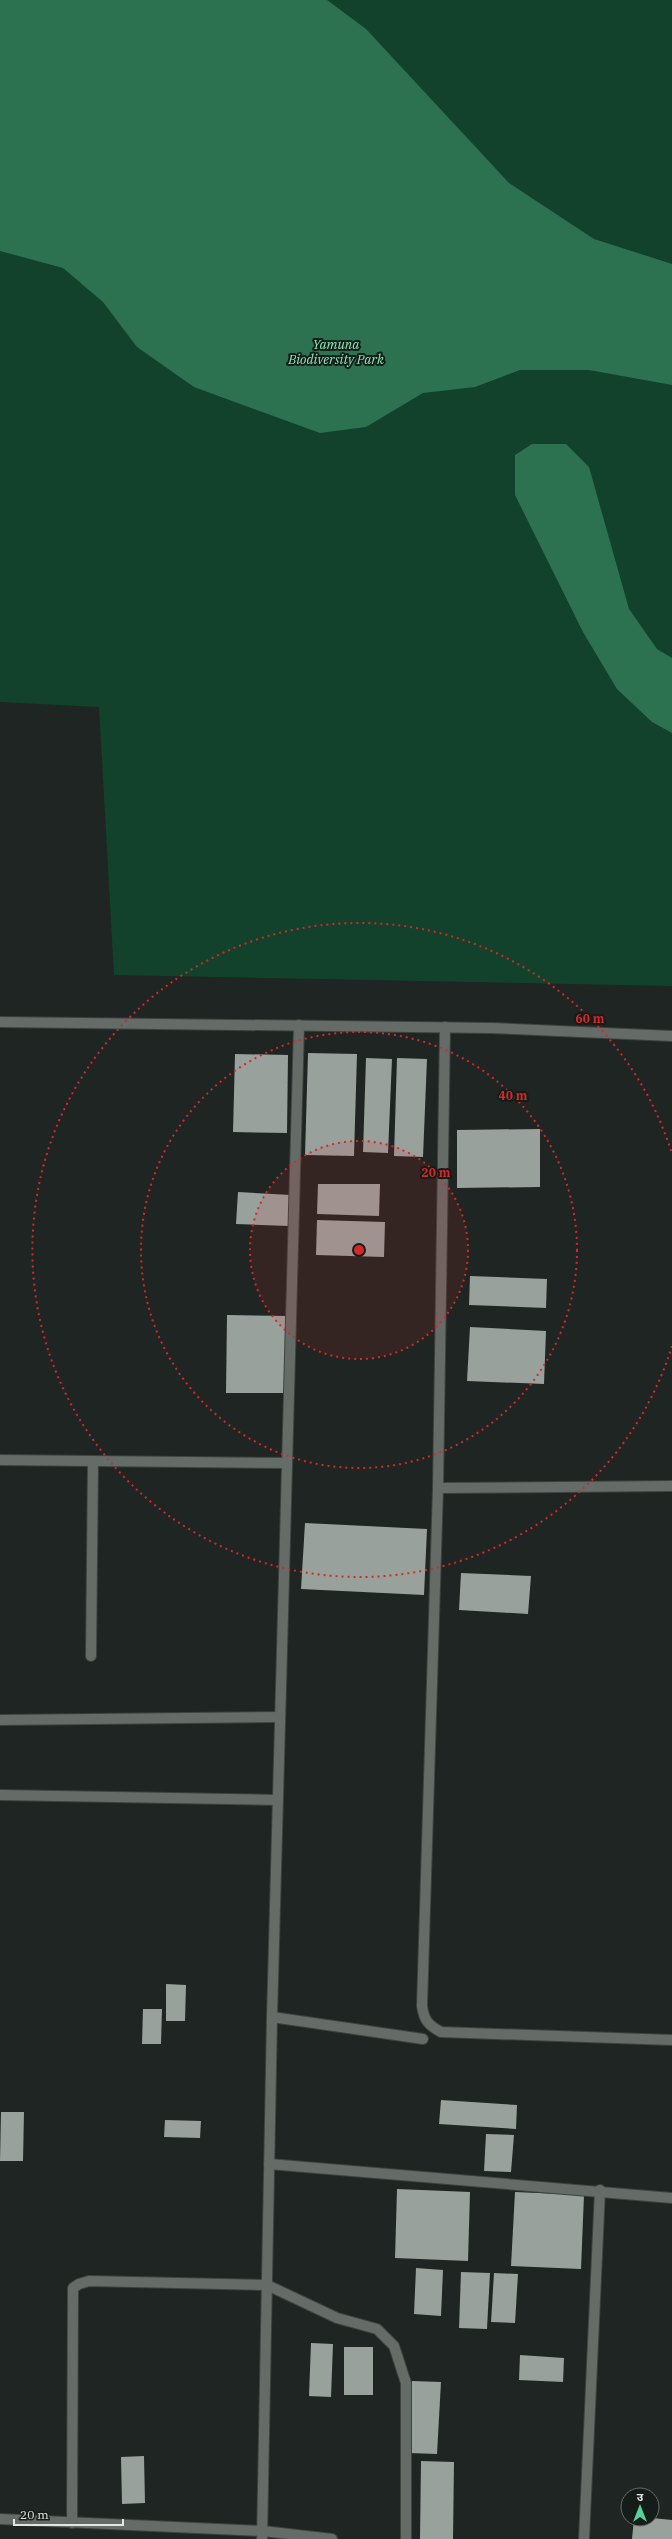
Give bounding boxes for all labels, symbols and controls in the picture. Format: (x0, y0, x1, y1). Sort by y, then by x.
park label: Yamuna Biodiversity Park (287, 336, 384, 368)
text: 60 m (576, 1011, 605, 1026)
text: 40 m (499, 1088, 528, 1103)
text: 20 m (422, 1165, 451, 1180)
centre of rings (352, 1243, 366, 1257)
north arrow (620, 2487, 660, 2527)
text: उ (637, 2490, 644, 2504)
scale bar (14, 2501, 123, 2527)
text: 20 m (20, 2507, 49, 2522)

